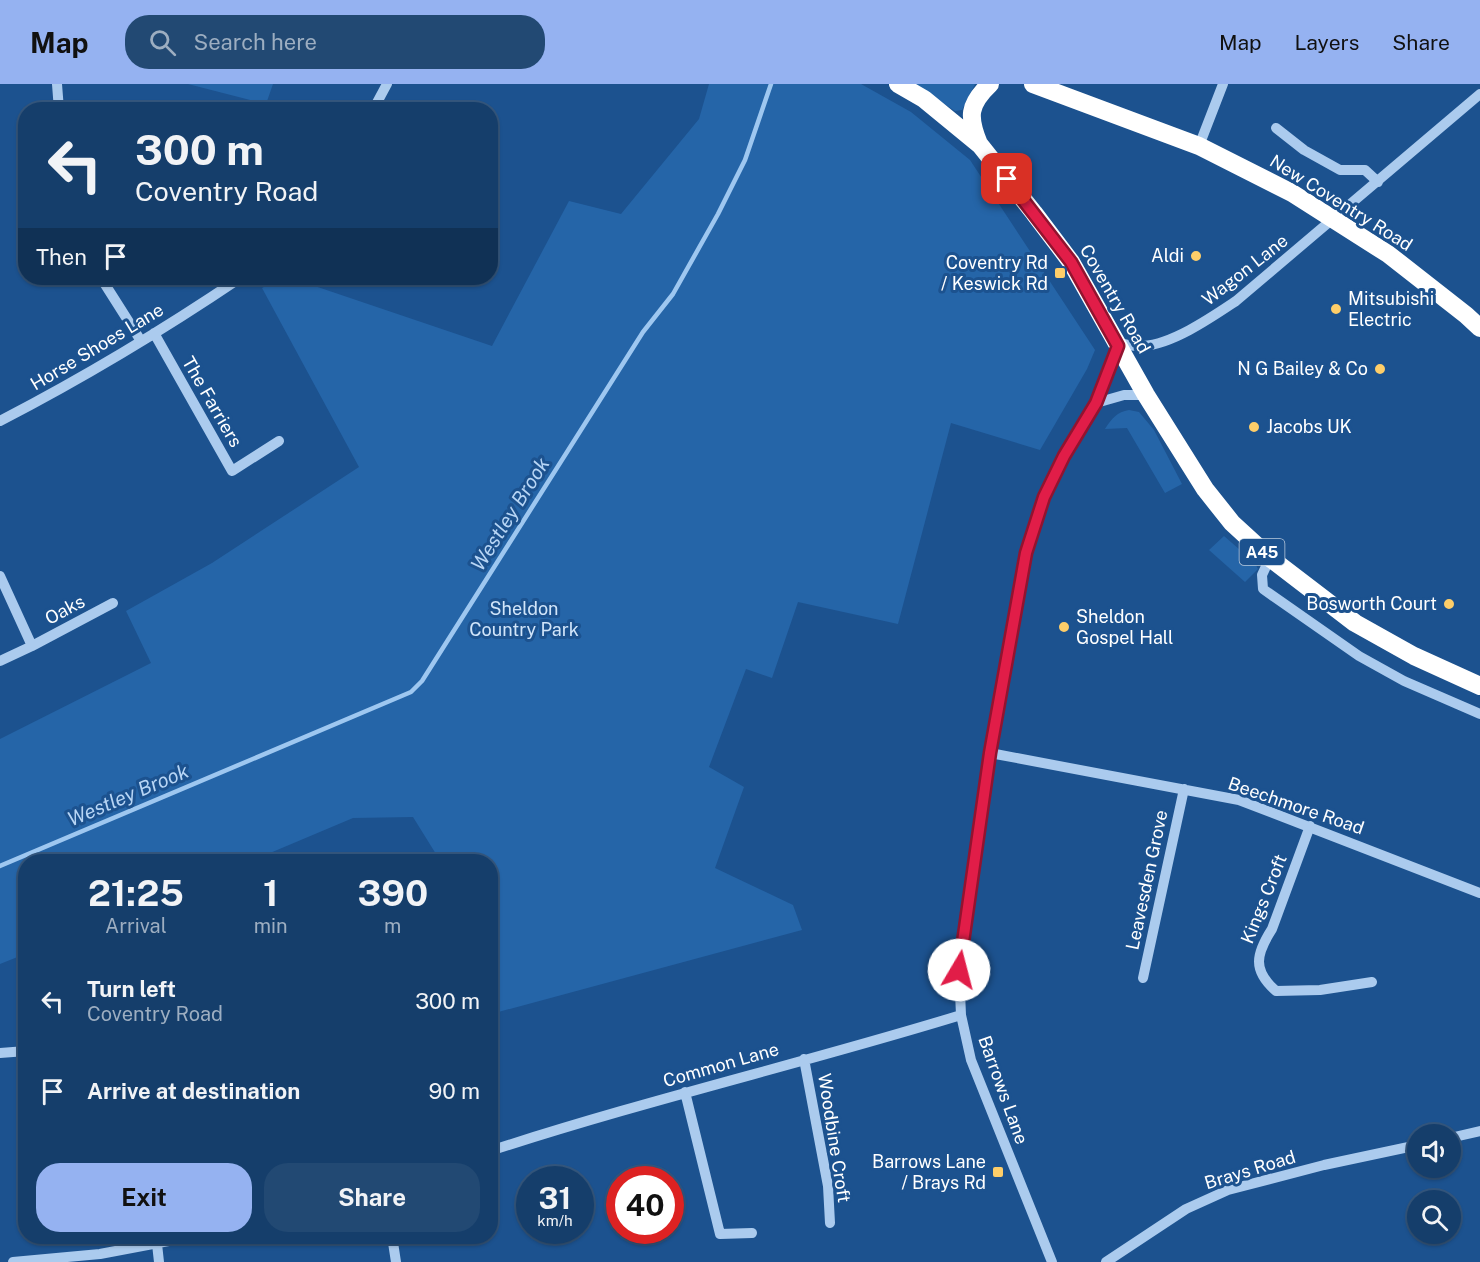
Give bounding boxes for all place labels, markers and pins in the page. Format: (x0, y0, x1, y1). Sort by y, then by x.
pin (981, 153, 1032, 204)
place label: Aldi (1151, 245, 1184, 266)
marker: Aldi (1189, 249, 1203, 263)
place label: Coventry Rd / Keswick Rd (941, 252, 1048, 294)
marker: Coventry Rd / Keswick Rd (1053, 266, 1067, 280)
place label: Mitsubishi Electric (1348, 288, 1434, 330)
marker: Mitsubishi Electric (1329, 302, 1343, 316)
place label: N G Bailey & Co (1237, 358, 1368, 379)
marker: N G Bailey & Co (1373, 362, 1387, 376)
place label: Jacobs UK (1266, 416, 1352, 437)
marker: Jacobs UK (1247, 420, 1261, 434)
place label: Bosworth Court (1306, 593, 1437, 614)
marker: Bosworth Court (1442, 597, 1456, 611)
place label: Sheldon Gospel Hall (1076, 606, 1174, 648)
marker: Sheldon Gospel Hall (1057, 620, 1071, 634)
place label: Barrows Lane / Brays Rd (872, 1151, 986, 1193)
marker: Barrows Lane / Brays Rd (991, 1165, 1005, 1179)

